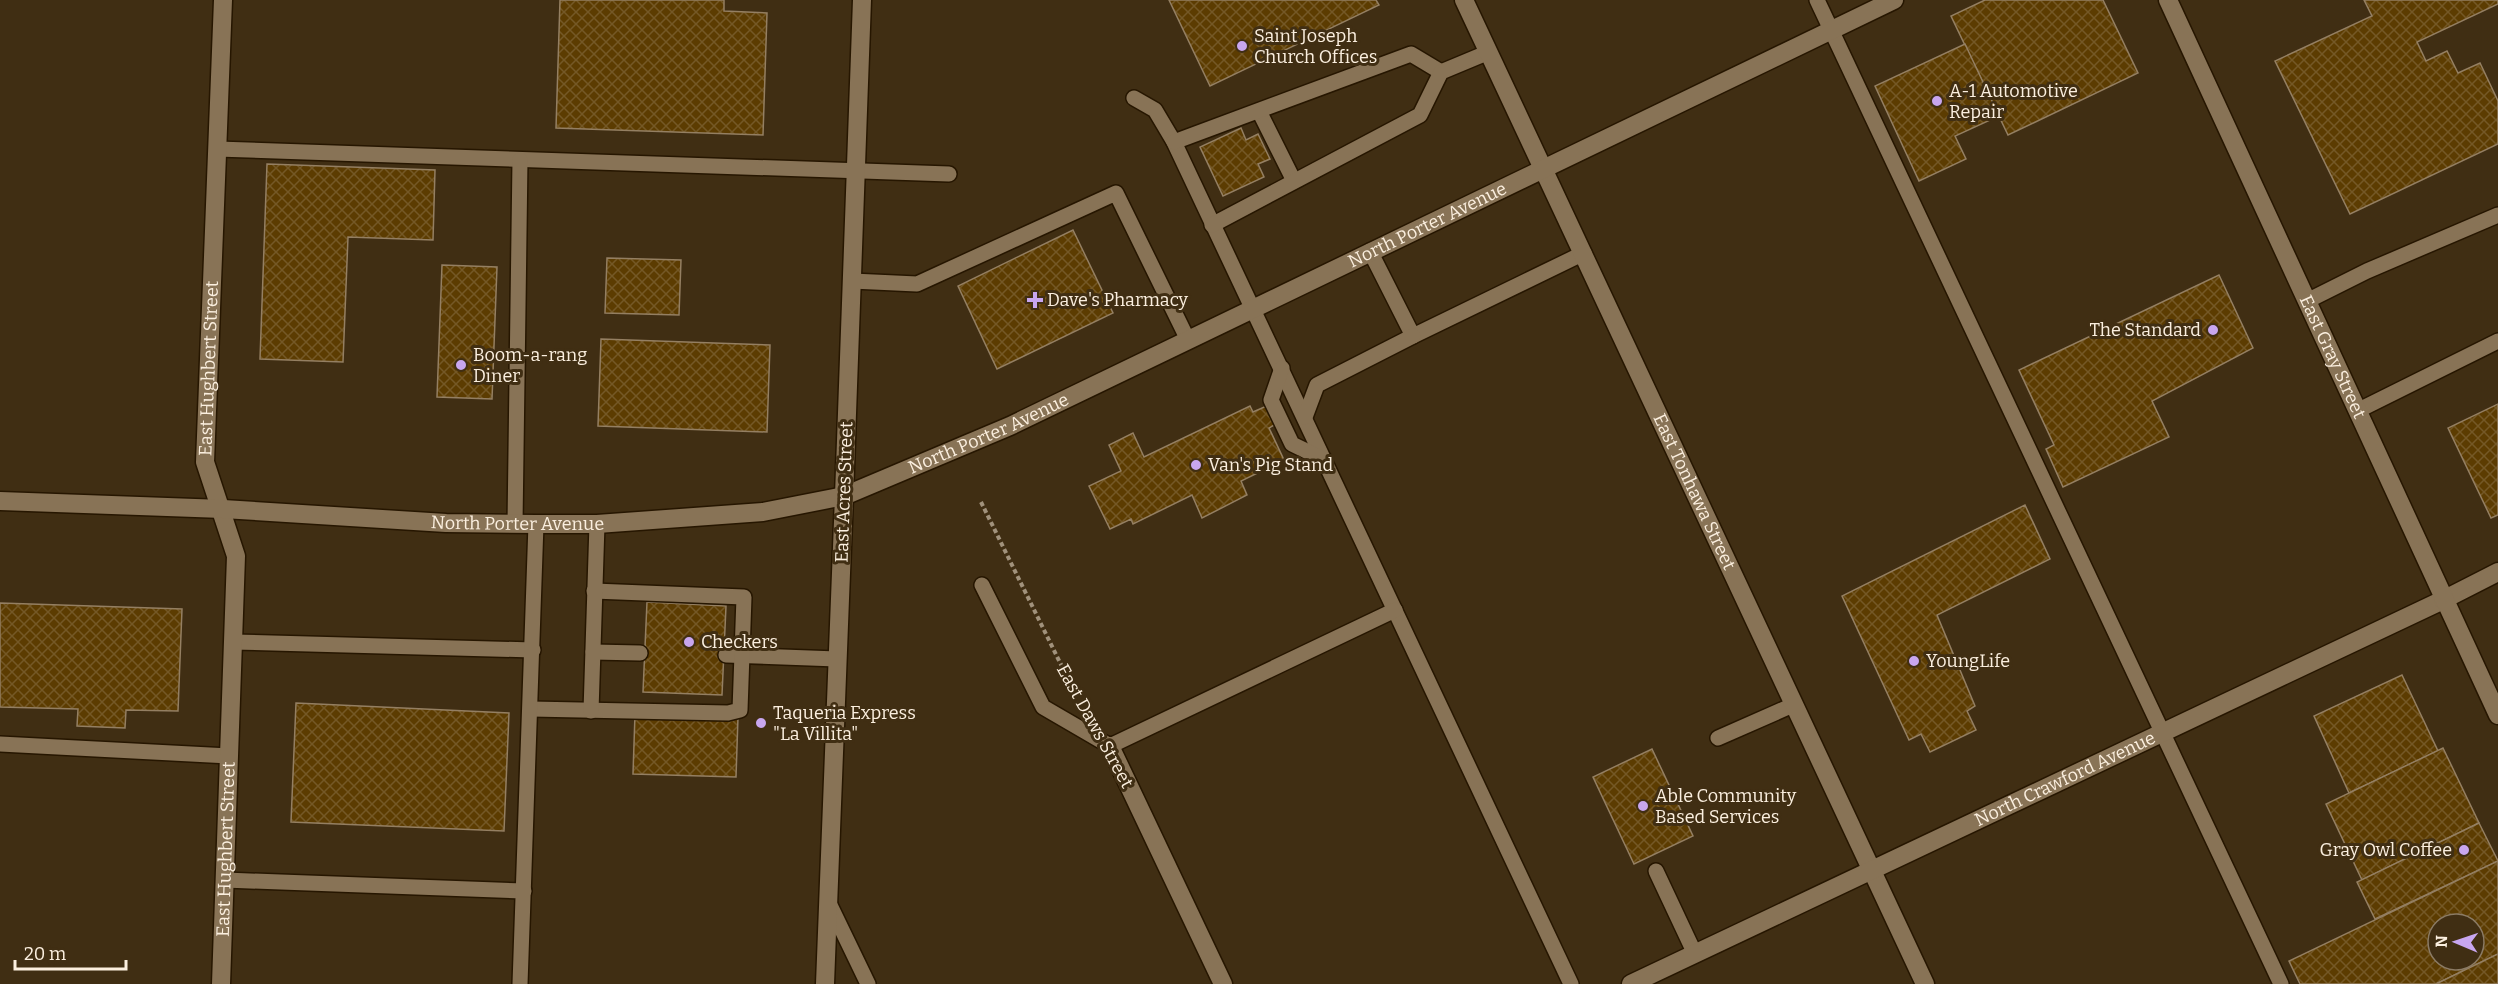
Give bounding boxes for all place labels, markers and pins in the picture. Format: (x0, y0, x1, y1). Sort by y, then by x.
place label: Saint Joseph Church Offices (1254, 25, 1377, 68)
marker: Saint Joseph Church Offices (1235, 39, 1249, 53)
place label: A-1 Automotive Repair (1949, 80, 2078, 123)
marker: A-1 Automotive Repair (1930, 94, 1944, 108)
place label: Dave's Pharmacy (1047, 289, 1189, 311)
marker: Dave's Pharmacy (1028, 293, 1042, 307)
place label: The Standard (2089, 319, 2201, 341)
marker: The Standard (2206, 323, 2220, 337)
place label: Boom-a-rang Diner (473, 344, 587, 387)
marker: Boom-a-rang Diner (454, 358, 468, 372)
place label: Van's Pig Stand (1208, 454, 1333, 476)
marker: Van's Pig Stand (1189, 458, 1203, 472)
place label: Checkers (701, 631, 778, 653)
marker: Checkers (682, 635, 696, 649)
place label: YoungLife (1926, 650, 2010, 672)
marker: YoungLife (1907, 654, 1921, 668)
place label: Taqueria Express "La Villita" (773, 702, 916, 745)
marker: Taqueria Express "La Villita" (754, 716, 768, 730)
place label: Able Community Based Services (1655, 785, 1797, 828)
marker: Able Community Based Services (1636, 799, 1650, 813)
place label: Gray Owl Coffee (2320, 839, 2452, 861)
marker: Gray Owl Coffee (2457, 843, 2471, 857)

